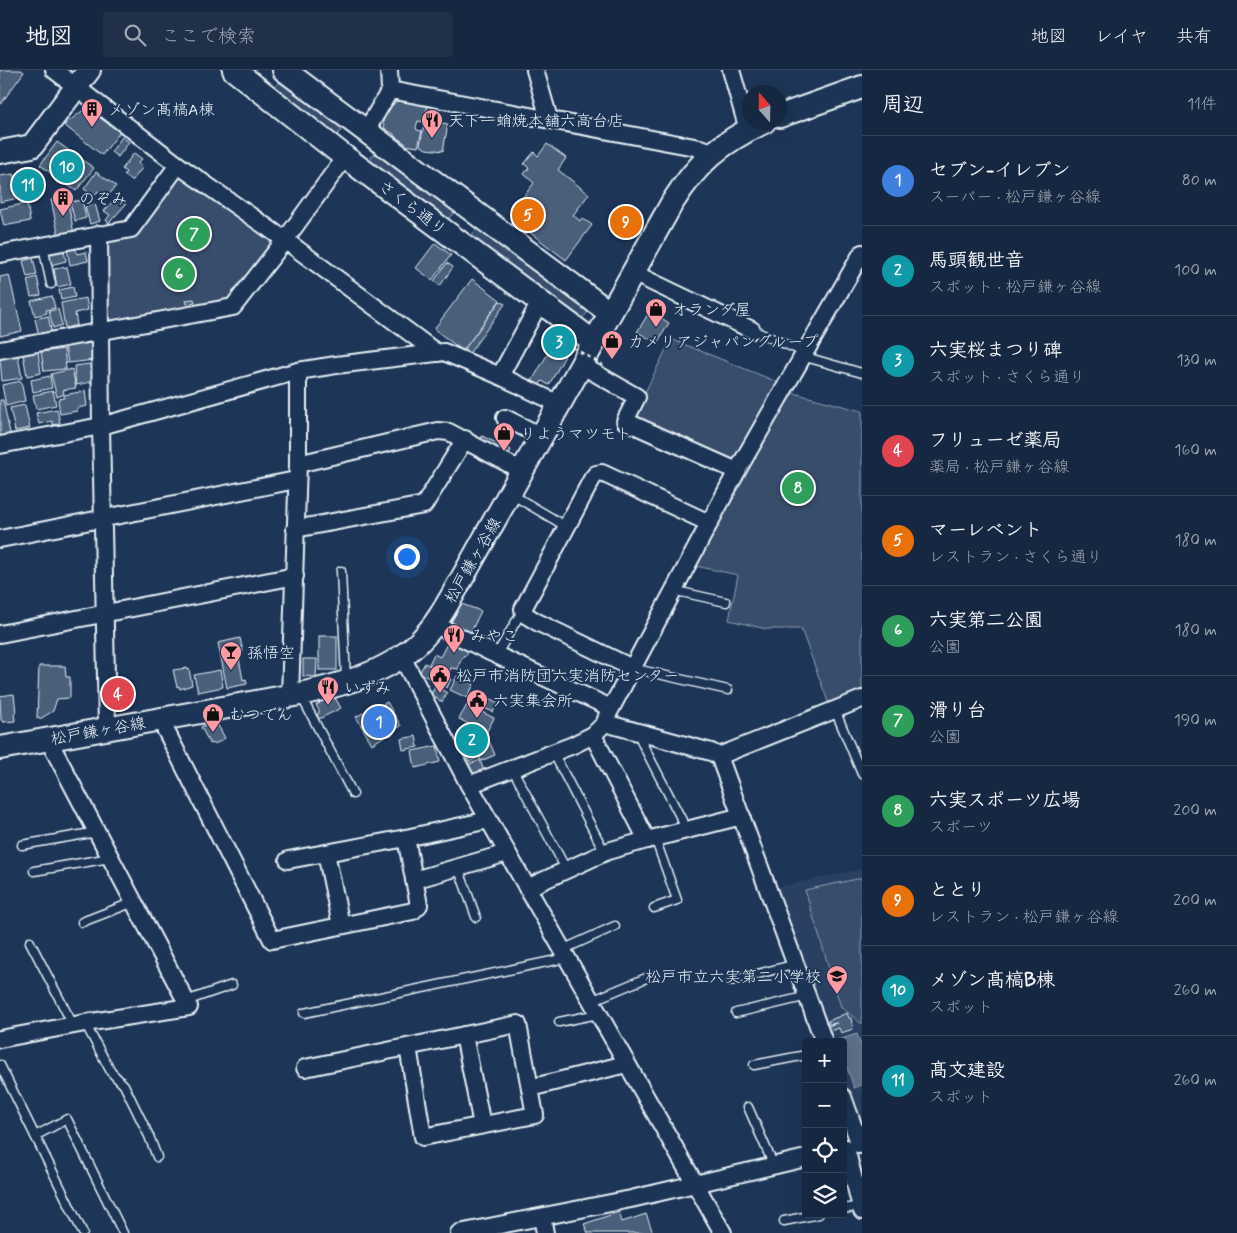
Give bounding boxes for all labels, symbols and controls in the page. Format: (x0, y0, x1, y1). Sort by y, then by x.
search box (103, 12, 453, 57)
icon: search (121, 21, 149, 49)
text: 地図 (25, 22, 73, 53)
text: ここで検索 (161, 24, 256, 49)
text: 地図 (1031, 25, 1067, 49)
text: レイヤ (1095, 25, 1148, 49)
text: 共有 (1176, 25, 1212, 49)
north arrow (742, 85, 787, 130)
text: 周辺 (882, 91, 924, 119)
text: 11件 (1187, 94, 1217, 115)
building icon: メゾン髙槁A棟 (80, 97, 104, 128)
place label: メゾン髙槁A棟 (108, 100, 214, 121)
restaurant icon: 天下一蛸焼本舗六高台店 (420, 108, 444, 139)
place label: 天下一蛸焼本舗六高台店 (448, 111, 624, 132)
pin: 10 (51, 148, 83, 186)
text: セブン-イレブン (929, 158, 1071, 183)
pin: 11 (12, 166, 44, 204)
text: 1 (894, 170, 902, 191)
text: 80 m (1182, 170, 1217, 191)
street label: さくら通り (374, 176, 450, 241)
building icon: のぞみ (51, 186, 75, 217)
text: スーパー · 松戸鎌ヶ谷線 (929, 187, 1101, 208)
place label: のぞみ (79, 189, 127, 210)
pin: 5 (512, 196, 544, 234)
pin: 9 (610, 203, 642, 241)
pin: 7 (178, 215, 210, 253)
text: 馬頭観世音 (929, 248, 1024, 273)
pin: 6 (163, 255, 195, 293)
text: 2 (894, 260, 902, 281)
text: 100 m (1174, 260, 1217, 281)
text: スポット · 松戸鎌ヶ谷線 (929, 277, 1101, 298)
shop icon: オランダ屋 (644, 297, 668, 328)
place label: オランダ屋 (672, 300, 751, 321)
pin: 3 (543, 323, 575, 361)
shop icon: カメリアジャパングループ (600, 329, 624, 360)
place label: カメリアジャパングループ (628, 332, 819, 353)
text: 六実桜まつり碑 (929, 338, 1062, 363)
text: 3 (894, 350, 902, 371)
text: 130 m (1176, 350, 1217, 371)
text: スポット · さくら通り (929, 367, 1085, 388)
shop icon: りようマツモト (492, 421, 516, 452)
place label: りようマツモト (520, 424, 632, 445)
text: フリューゼ薬局 (929, 428, 1062, 453)
text: 4 (893, 440, 903, 461)
text: 160 m (1174, 440, 1217, 461)
text: 薬局 · 松戸鎌ヶ谷線 (929, 457, 1069, 478)
pin: 8 (782, 469, 814, 507)
street label: 松戸鎌ヶ谷線 (440, 514, 506, 608)
text: マーレベント (929, 518, 1043, 543)
text: 5 (893, 530, 903, 551)
text: 180 m (1174, 530, 1217, 551)
your location (394, 544, 420, 570)
text: レストラン · さくら通り (929, 547, 1103, 568)
text: 六実第二公園 (929, 608, 1043, 633)
text: 6 (894, 620, 902, 641)
text: 180 m (1174, 620, 1217, 641)
restaurant icon: みやこ (442, 623, 466, 654)
place label: みやこ (470, 626, 518, 647)
text: 公園 (929, 637, 961, 658)
bar icon: 孫悟空 (219, 640, 243, 671)
place label: 孫悟空 (247, 643, 295, 664)
public building icon: 松戸市消防団六実消防センター (428, 663, 452, 694)
place label: 松戸市消防団六実消防センター (456, 666, 679, 687)
pin: 4 (102, 675, 134, 713)
restaurant icon: いずみ (316, 675, 340, 706)
place label: いずみ (344, 678, 391, 699)
public building icon: 六実集会所 (465, 688, 489, 719)
place label: 六実集会所 (493, 691, 573, 712)
text: 滑り台 (929, 698, 986, 723)
shop icon: むつでん (201, 702, 225, 733)
pin: 1 (363, 703, 395, 741)
place label: むつでん (229, 705, 293, 726)
text: 7 (893, 710, 903, 731)
text: 190 m (1174, 710, 1217, 731)
street label: 松戸鎌ヶ谷線 (49, 713, 147, 750)
pin: 2 (456, 721, 488, 759)
text: 公園 (929, 727, 961, 748)
text: 六実スポーツ広場 (929, 788, 1081, 813)
text: 8 (893, 800, 903, 821)
text: 200 m (1173, 800, 1217, 821)
text: スポーツ (929, 817, 993, 838)
text: ととり (929, 878, 986, 903)
text: 9 (894, 890, 902, 911)
text: 200 m (1173, 890, 1217, 911)
text: レストラン · 松戸鎌ヶ谷線 (929, 907, 1119, 928)
school or university icon: 松戸市立六実第二小学校 (825, 964, 849, 995)
place label: 松戸市立六実第二小学校 (645, 967, 821, 988)
text: メゾン髙槁B棟 (929, 968, 1055, 993)
text: 10 (890, 980, 906, 1001)
text: 260 m (1174, 980, 1217, 1001)
text: スポット (929, 997, 993, 1018)
map controls (802, 1038, 847, 1218)
button: + (802, 1038, 847, 1083)
text: 髙文建設 (929, 1058, 1005, 1083)
text: 11 (891, 1070, 905, 1091)
text: 260 m (1174, 1070, 1217, 1091)
button: − (802, 1083, 847, 1128)
text: スポット (929, 1087, 993, 1108)
button: locate (802, 1128, 847, 1173)
button: layers (802, 1173, 847, 1218)

